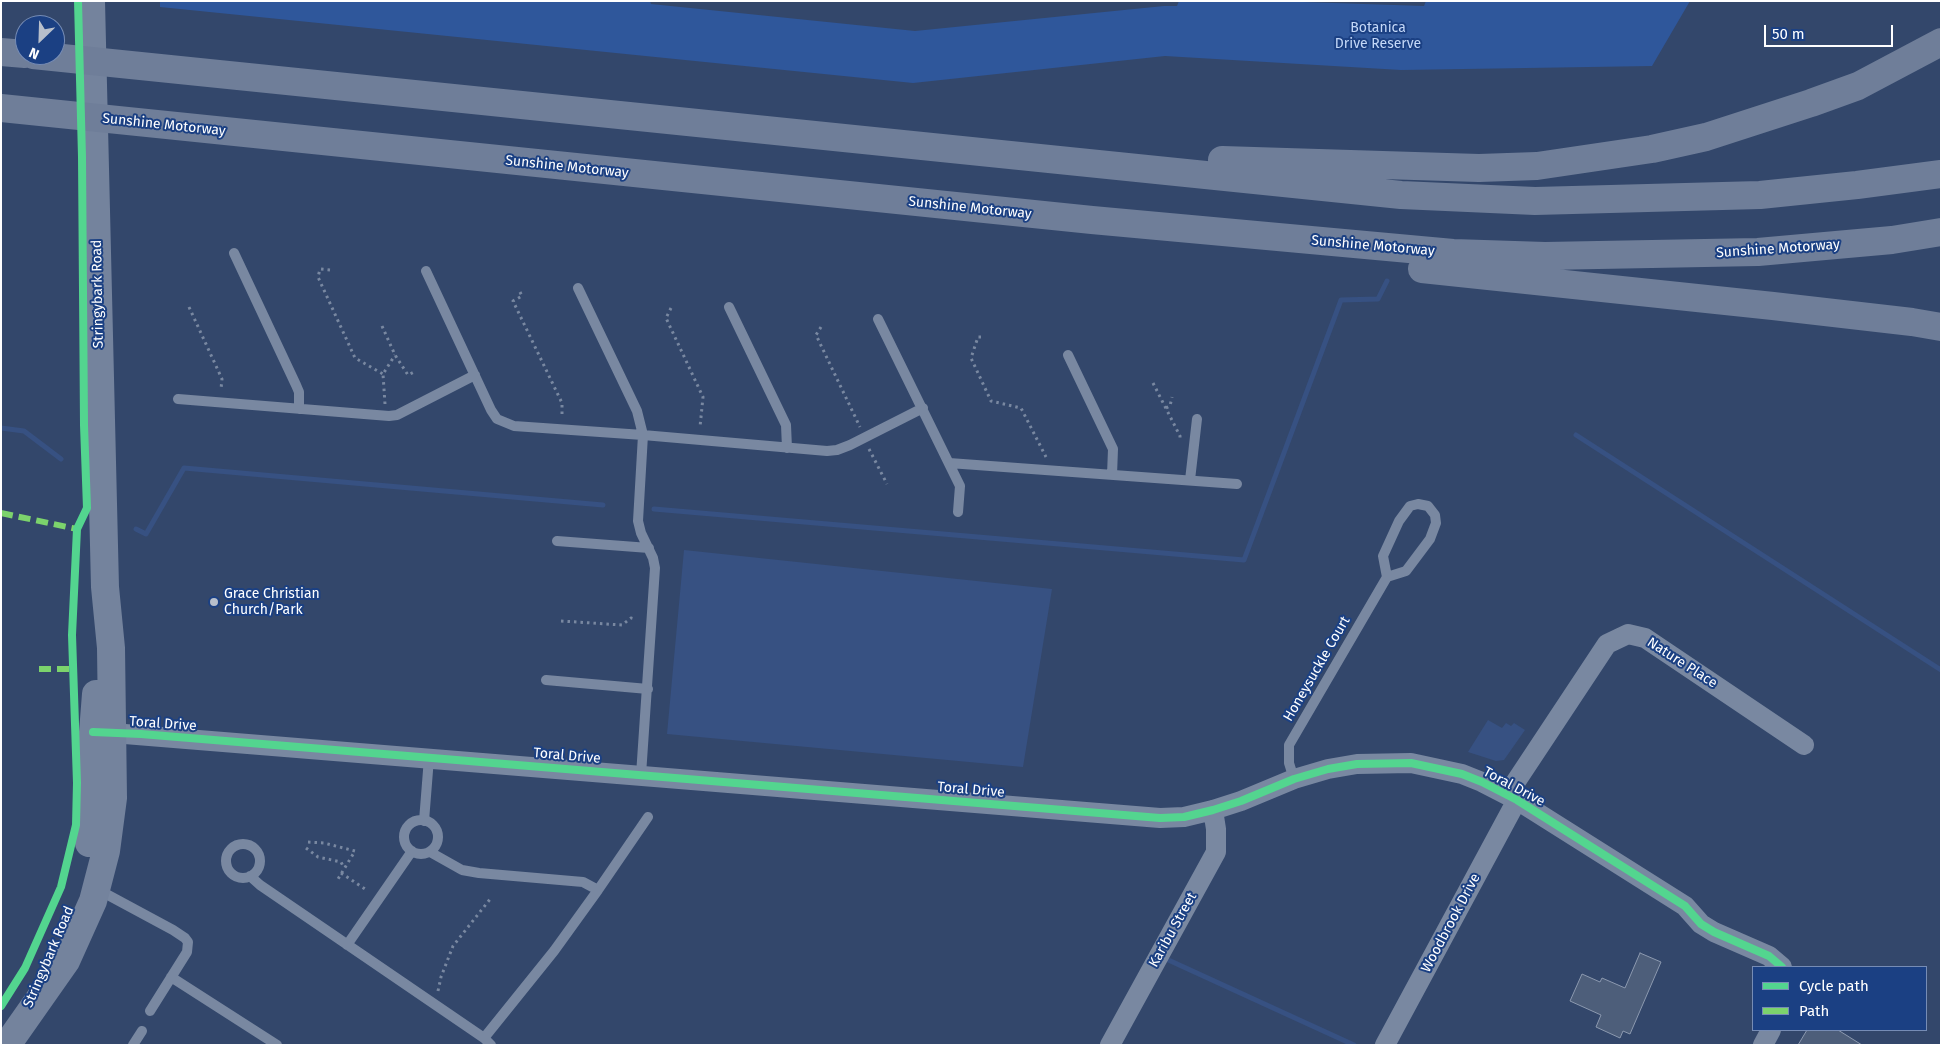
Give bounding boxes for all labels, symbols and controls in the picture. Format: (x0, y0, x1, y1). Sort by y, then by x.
north arrow (15, 15, 65, 65)
scale bar (1767, 15, 1896, 47)
park label: Botanica Drive Reserve (1335, 20, 1421, 52)
text: 50 m (1772, 25, 1805, 43)
text: N (26, 44, 42, 63)
street label: Sunshine Motorway (102, 110, 226, 140)
street label: Sunshine Motorway (505, 152, 629, 182)
street label: Sunshine Motorway (908, 193, 1032, 223)
street label: Sunshine Motorway (1311, 232, 1435, 260)
street label: Sunshine Motorway (1716, 236, 1840, 262)
street label: Stringybark Road (89, 239, 107, 349)
place label: Grace Christian Church/Park (224, 586, 320, 618)
marker: Grace Christian Church/Park (208, 596, 220, 608)
street label: Honeysuckle Court (1280, 613, 1354, 725)
street label: Nature Place (1644, 634, 1720, 692)
street label: Toral Drive (129, 713, 197, 735)
street label: Toral Drive (533, 745, 601, 767)
street label: Toral Drive (1480, 764, 1548, 810)
street label: Toral Drive (937, 779, 1005, 801)
street label: Woodbrook Drive (1418, 871, 1484, 975)
street label: Karibu Street (1145, 890, 1201, 970)
street label: Stringybark Road (20, 904, 78, 1010)
legend (1752, 966, 1927, 1031)
text: Cycle path (1799, 977, 1869, 995)
text: Path (1799, 1002, 1829, 1020)

